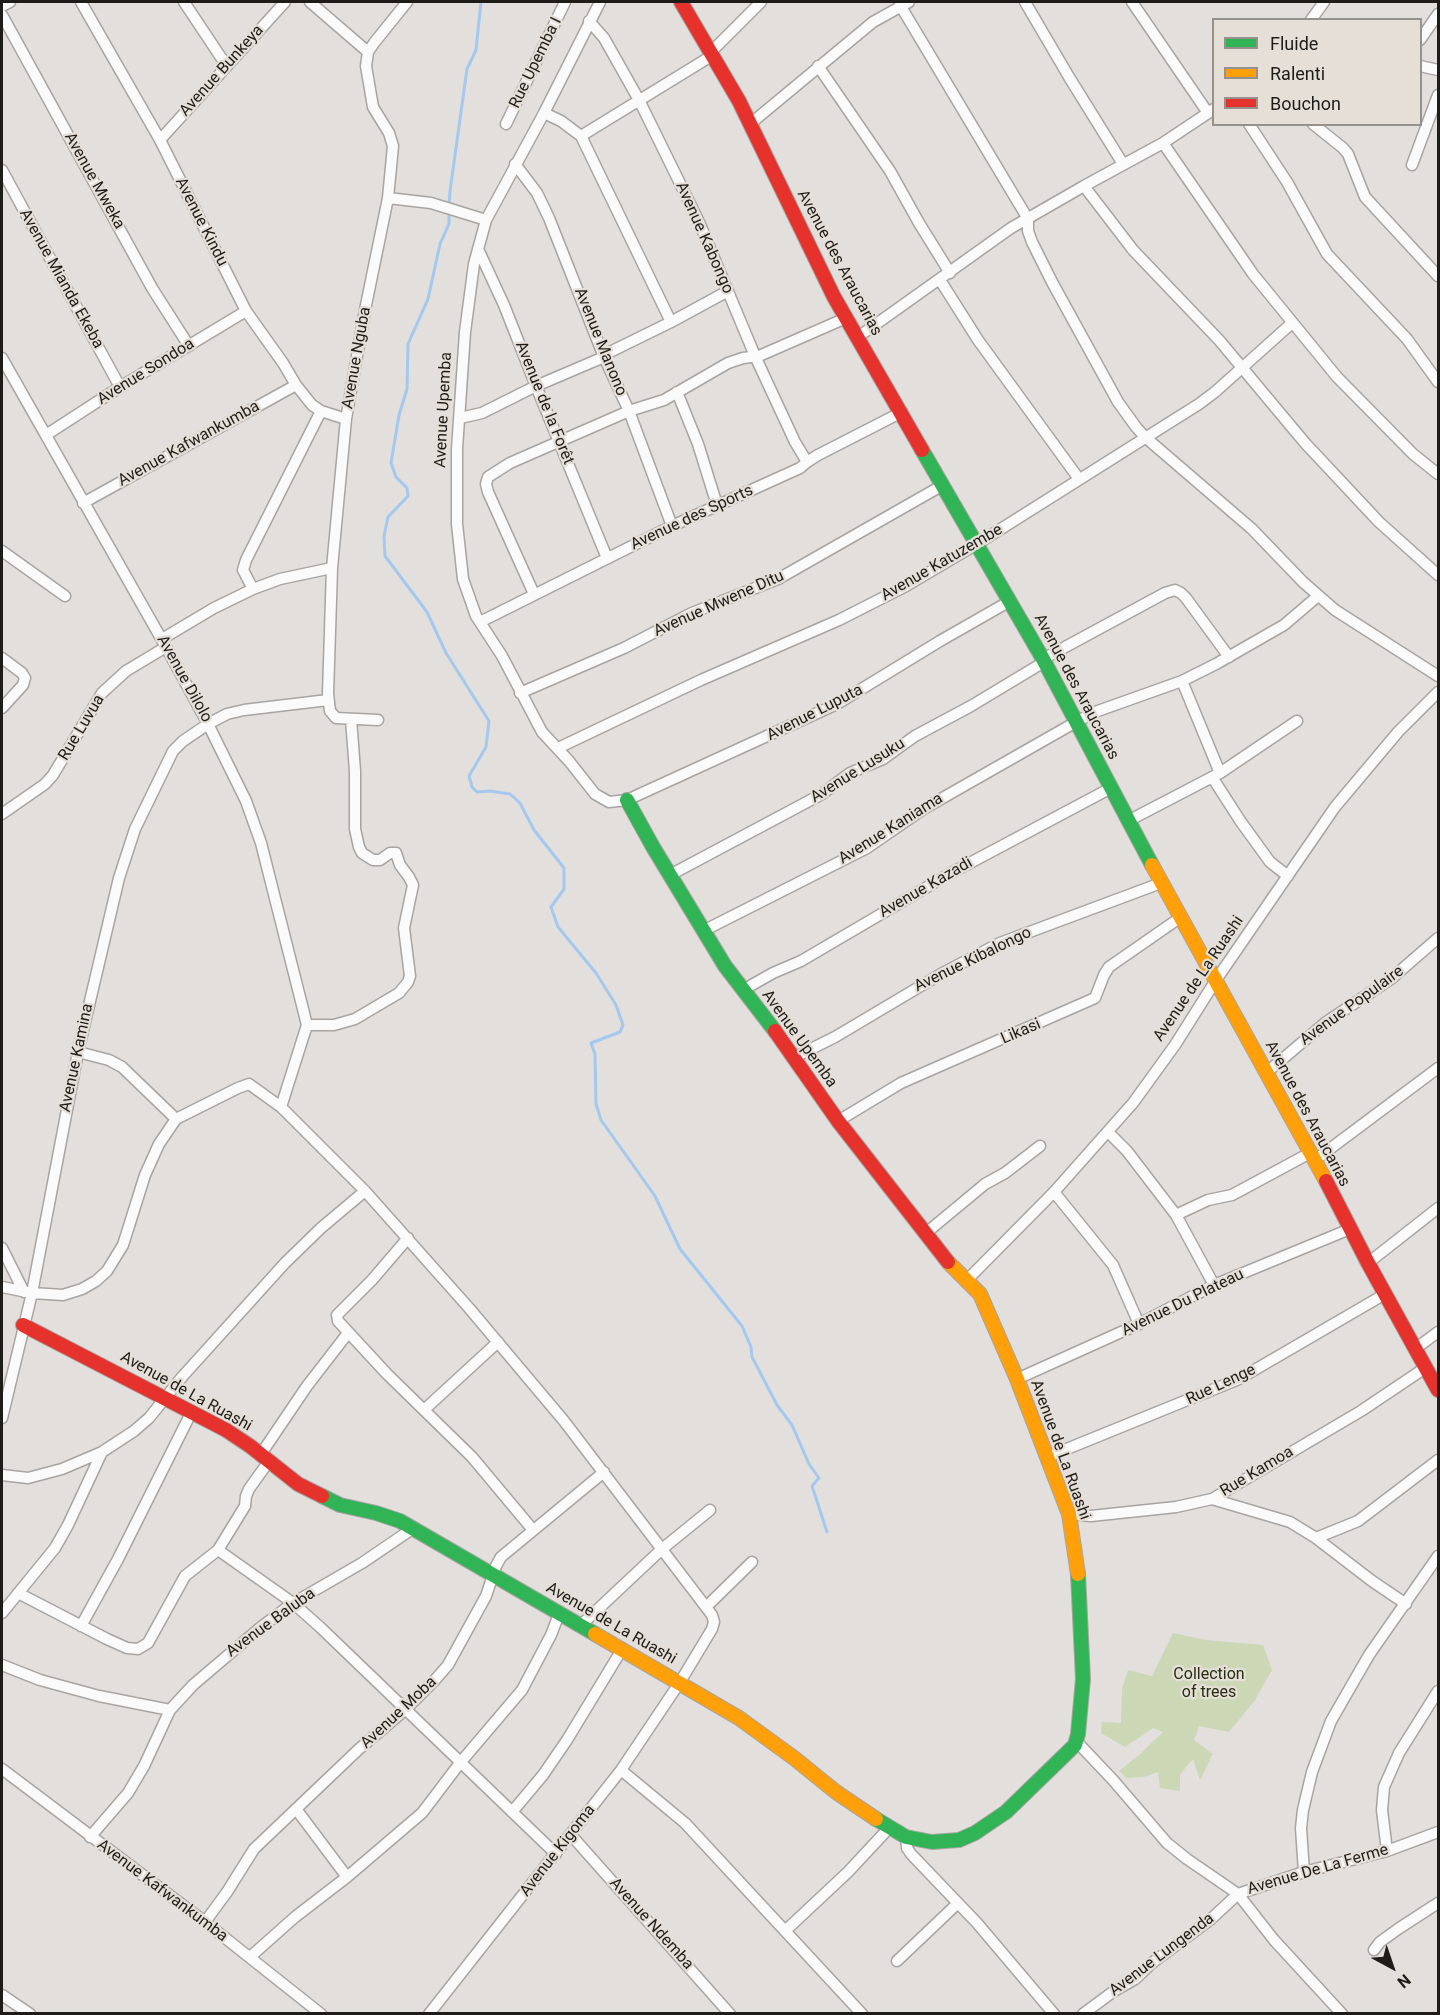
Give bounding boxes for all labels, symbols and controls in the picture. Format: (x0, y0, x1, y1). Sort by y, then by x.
street label: Rue Upemba I (506, 14, 566, 112)
legend (1212, 18, 1422, 126)
street label: Avenue Bunkeya (176, 21, 268, 121)
text: Fluide (1270, 33, 1318, 54)
text: Ralenti (1270, 63, 1325, 84)
text: Bouchon (1270, 93, 1341, 114)
street label: Avenue Mweka (60, 129, 128, 233)
street label: Avenue Kindu (170, 174, 232, 270)
street label: Avenue Kabongo (671, 179, 737, 297)
street label: Avenue des Araucarias (792, 187, 886, 339)
street label: Avenue Mianda Ekeba (15, 206, 107, 352)
street label: Avenue Manono (570, 285, 630, 399)
street label: Avenue Nguba (339, 306, 375, 410)
street label: Avenue Sondoa (94, 335, 198, 409)
street label: Avenue de la Forêt (511, 339, 577, 467)
street label: Avenue Upemba (431, 352, 457, 468)
street label: Avenue Kafwankumba (115, 397, 263, 491)
street label: Avenue des Sports (628, 481, 756, 555)
street label: Avenue Katuzembe (878, 520, 1006, 606)
street label: Avenue Mwene Ditu (651, 567, 787, 641)
street label: Avenue des Araucarias (1029, 611, 1123, 763)
street label: Avenue Dilolo (152, 632, 216, 726)
street label: Avenue Luputa (764, 681, 866, 745)
street label: Rue Luvua (55, 692, 109, 764)
street label: Avenue Lusuku (807, 734, 909, 808)
street label: Avenue Kaniama (835, 789, 947, 869)
street label: Avenue Kazadi (876, 854, 976, 922)
street label: Avenue de La Ruashi (1150, 913, 1248, 1045)
street label: Avenue Kibalongo (911, 923, 1035, 997)
street label: Avenue Populaire (1296, 962, 1408, 1050)
street label: Avenue Upemba (757, 986, 841, 1092)
street label: Avenue Kamina (56, 1002, 98, 1114)
street label: Likasi (998, 1015, 1044, 1049)
street label: Avenue des Araucarias (1260, 1038, 1354, 1190)
street label: Avenue Du Plateau (1119, 1265, 1247, 1341)
street label: Avenue de La Ruashi (117, 1348, 255, 1436)
street label: Rue Lenge (1183, 1361, 1259, 1409)
street label: Avenue de La Ruashi (1026, 1377, 1094, 1523)
street label: Rue Kamoa (1217, 1443, 1297, 1501)
street label: Avenue de La Ruashi (542, 1579, 680, 1669)
street label: Avenue Baluba (223, 1584, 319, 1662)
park label: Collection of trees (1173, 1665, 1245, 1703)
street label: Avenue Moba (357, 1673, 441, 1753)
street label: Avenue Kigoma (516, 1801, 600, 1901)
street label: Avenue Kafwankumba (93, 1836, 231, 1946)
street label: Avenue De La Ferme (1245, 1841, 1391, 1899)
street label: Avenue Ndemba (605, 1874, 697, 1974)
street label: Avenue Lungenda (1106, 1909, 1218, 2001)
north arrow (1362, 1937, 1422, 1997)
text: N (1393, 1970, 1414, 1992)

